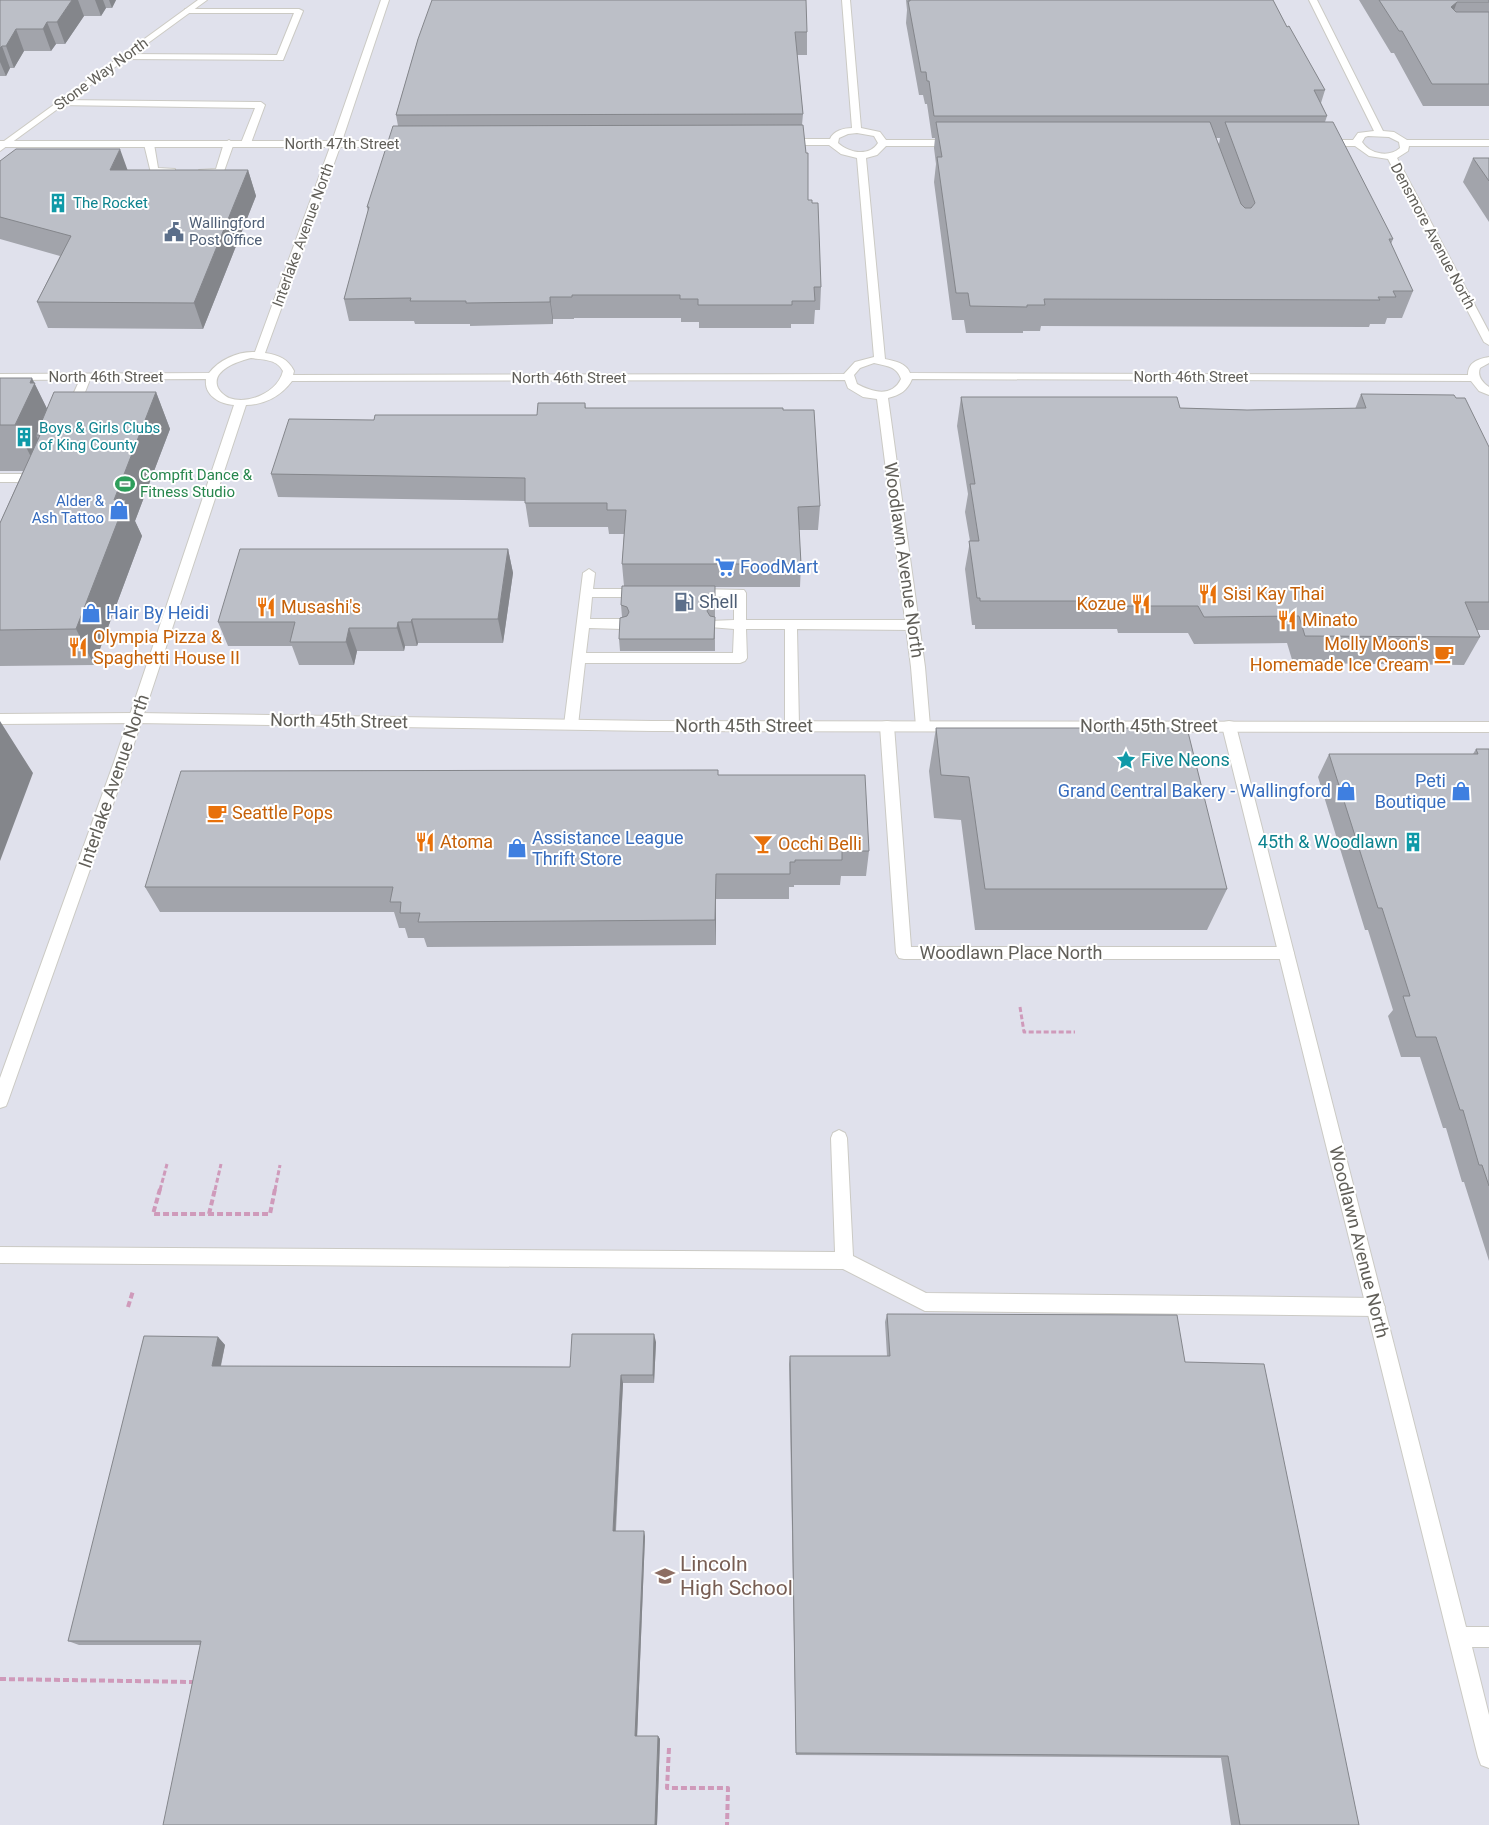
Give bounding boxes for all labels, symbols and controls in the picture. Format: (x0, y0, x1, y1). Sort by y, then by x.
street label: Stone Way North (50, 34, 152, 114)
street label: North 47th Street (285, 135, 400, 153)
street label: Densmore Avenue North (1387, 160, 1479, 312)
street label: Interlake Avenue North (269, 161, 337, 309)
building icon: The Rocket (47, 192, 69, 214)
place label: The Rocket (73, 194, 148, 212)
place label: Wallingford Post Office (189, 214, 265, 249)
public building icon: Wallingford Post Office (163, 221, 185, 243)
street label: North 46th Street (49, 368, 164, 386)
street label: North 46th Street (1134, 368, 1249, 386)
street label: North 46th Street (512, 369, 627, 387)
place label: Boys & Girls Clubs of King County (39, 419, 160, 454)
building icon: Boys & Girls Clubs of King County (13, 426, 35, 448)
street label: Woodlawn Avenue North (880, 461, 929, 659)
place label: Compfit Dance & Fitness Studio (140, 466, 253, 501)
sports icon: Compfit Dance & Fitness Studio (114, 473, 136, 495)
place label: Alder & Ash Tattoo (32, 492, 105, 527)
shop icon: Alder & Ash Tattoo (108, 499, 130, 521)
supermarket icon: FoodMart (714, 556, 736, 578)
place label: FoodMart (740, 556, 818, 577)
restaurant icon: Sisi Kay Thai (1197, 583, 1219, 605)
place label: Sisi Kay Thai (1223, 583, 1325, 604)
fuel station icon: Shell (673, 591, 695, 613)
place label: Shell (699, 591, 738, 612)
place label: Kozue (1076, 593, 1126, 614)
restaurant icon: Kozue (1130, 593, 1152, 615)
restaurant icon: Musashi's (255, 596, 277, 618)
place label: Musashi's (281, 596, 361, 617)
shop icon: Hair By Heidi (80, 602, 102, 624)
place label: Hair By Heidi (106, 602, 209, 623)
restaurant icon: Minato (1276, 609, 1298, 631)
place label: Minato (1302, 609, 1358, 630)
place label: Olympia Pizza & Spaghetti House II (93, 626, 240, 668)
place label: Molly Moon's Homemade Ice Cream (1250, 633, 1429, 675)
restaurant icon: Olympia Pizza & Spaghetti House II (67, 636, 89, 658)
cafe icon: Molly Moon's Homemade Ice Cream (1433, 643, 1455, 665)
street label: Interlake Avenue North (74, 691, 153, 870)
street label: North 45th Street (270, 709, 408, 732)
street label: North 45th Street (675, 715, 813, 736)
street label: North 45th Street (1080, 715, 1218, 736)
place icon: Five Neons (1115, 749, 1137, 771)
place label: Five Neons (1141, 749, 1230, 770)
place label: Peti Boutique (1375, 770, 1446, 812)
place label: Grand Central Bakery - Wallingford (1058, 780, 1331, 801)
shop icon: Grand Central Bakery - Wallingford (1335, 780, 1357, 802)
shop icon: Peti Boutique (1450, 780, 1472, 802)
cafe icon: Seattle Pops (206, 802, 228, 824)
place label: Seattle Pops (232, 802, 333, 823)
place label: Assistance League Thrift Store (532, 827, 684, 869)
restaurant icon: Atoma (414, 831, 436, 853)
place label: Atoma (440, 831, 493, 852)
place label: 45th & Woodlawn (1258, 831, 1398, 852)
building icon: 45th & Woodlawn (1402, 831, 1424, 853)
bar icon: Occhi Belli (752, 833, 774, 855)
place label: Occhi Belli (778, 833, 862, 854)
shop icon: Assistance League Thrift Store (506, 837, 528, 859)
street label: Woodlawn Place North (920, 942, 1102, 963)
street label: Woodlawn Avenue North (1325, 1144, 1394, 1340)
place label: Lincoln High School (680, 1552, 793, 1600)
school or university icon: Lincoln High School (654, 1565, 676, 1587)

